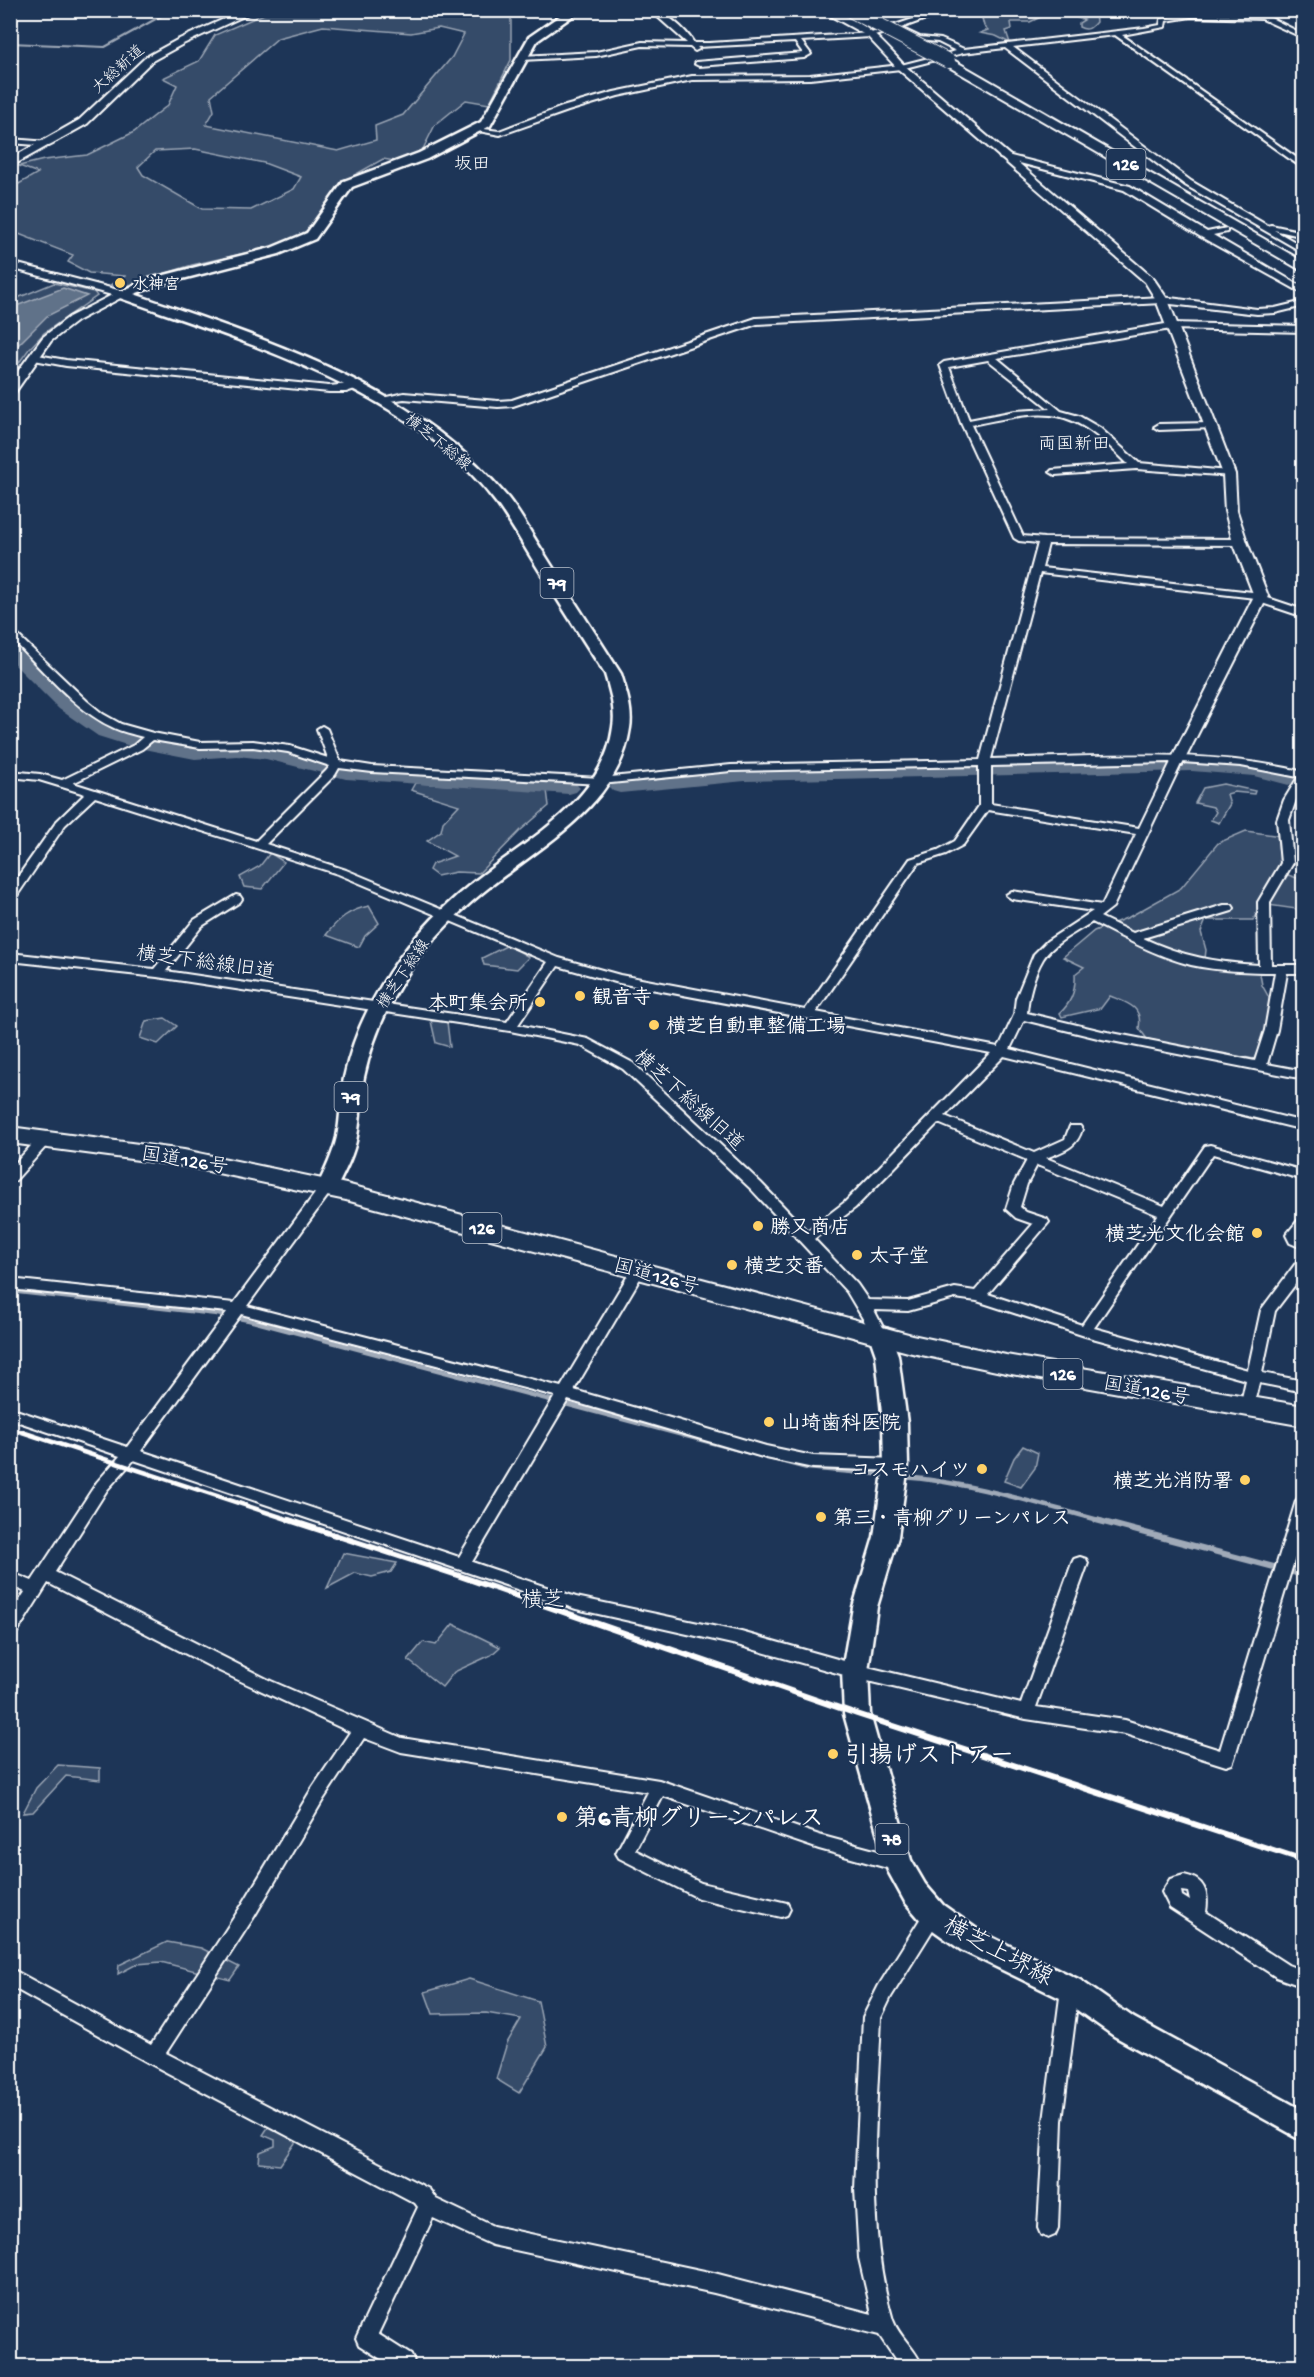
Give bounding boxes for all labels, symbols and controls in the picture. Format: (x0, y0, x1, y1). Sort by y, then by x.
street label: 大総新道 (89, 41, 149, 99)
road number: 126 (1106, 149, 1146, 179)
district label: 坂田 (454, 155, 490, 176)
place label: 水神宮 (132, 275, 180, 296)
marker: 水神宮 (113, 276, 127, 290)
street label: 横芝下総線 (400, 410, 475, 476)
district label: 両国新田 (1038, 434, 1110, 456)
road number: 79 (540, 568, 574, 598)
street label: 横芝下総線 (373, 935, 435, 1013)
street label: 横芝下総線旧道 (135, 942, 277, 986)
place label: 観音寺 (592, 986, 652, 1011)
marker: 観音寺 (573, 989, 587, 1003)
place label: 本町集会所 (428, 992, 528, 1017)
marker: 本町集会所 (533, 995, 547, 1009)
place label: 横芝自動車整備工場 (666, 1015, 846, 1040)
marker: 横芝自動車整備工場 (647, 1018, 661, 1032)
street label: 横芝下総線旧道 (628, 1045, 748, 1157)
road number: 79 (334, 1082, 368, 1112)
street label: 国道126号 (139, 1143, 230, 1181)
road number: 126 (462, 1213, 502, 1243)
place label: 勝又商店 (770, 1216, 850, 1241)
marker: 勝又商店 (751, 1219, 765, 1233)
place label: 横芝光文化会館 (1105, 1223, 1245, 1248)
marker: 横芝光文化会館 (1250, 1226, 1264, 1240)
place label: 太子堂 (869, 1245, 929, 1270)
marker: 太子堂 (850, 1248, 864, 1262)
street label: 国道126号 (611, 1255, 702, 1301)
place label: 横芝交番 (744, 1255, 824, 1280)
marker: 横芝交番 (725, 1258, 739, 1272)
road number: 126 (1044, 1359, 1082, 1389)
street label: 国道126号 (1101, 1372, 1192, 1411)
place label: 山埼歯科医院 (781, 1412, 901, 1437)
marker: 山埼歯科医院 (762, 1415, 776, 1429)
place label: コスモハイツ (851, 1461, 970, 1484)
marker: コスモハイツ (975, 1462, 989, 1476)
place label: 横芝光消防署 (1113, 1470, 1233, 1495)
marker: 横芝光消防署 (1238, 1473, 1252, 1487)
place label: 第三・青柳グリーンパレス (833, 1507, 1071, 1532)
marker: 第三・青柳グリーンパレス (814, 1510, 828, 1524)
district label: 横芝 (521, 1588, 565, 1615)
place label: 引揚げストアー (845, 1742, 1014, 1772)
marker: 引揚げストアー (826, 1747, 840, 1761)
place label: 第6青柳グリーンパレス (574, 1805, 824, 1835)
marker: 第6青柳グリーンパレス (555, 1810, 569, 1824)
road number: 78 (876, 1824, 908, 1854)
street label: 横芝上堺線 (938, 1911, 1058, 1994)

